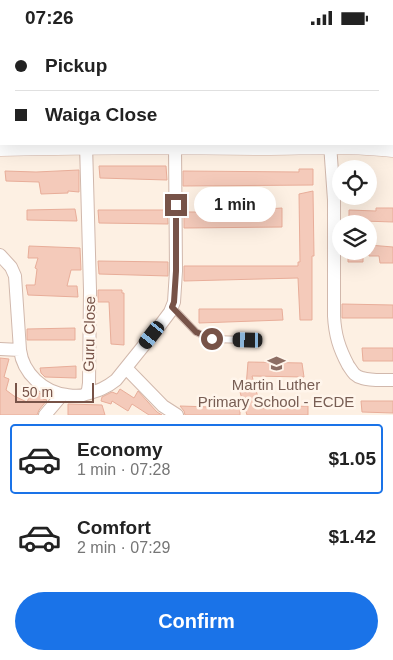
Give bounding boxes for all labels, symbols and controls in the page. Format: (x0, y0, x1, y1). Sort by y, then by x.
text: 07:26 (25, 7, 74, 28)
text: Pickup (45, 55, 107, 76)
text: Waiga Close (45, 104, 157, 125)
map controls (332, 160, 377, 260)
button: locate (332, 160, 377, 205)
callout: 1 min (194, 187, 276, 223)
route end (165, 194, 187, 216)
text: 1 min (214, 196, 256, 213)
button: layers (332, 215, 377, 260)
street label: Guru Close (80, 296, 98, 372)
car (136, 319, 167, 351)
route start (201, 328, 223, 350)
car (232, 332, 263, 348)
school or university icon: Martin Luther Primary School - ECDE (266, 353, 286, 373)
place label: Martin Luther Primary School - ECDE (198, 376, 354, 410)
scale bar (15, 380, 94, 403)
text: 50 m (22, 384, 53, 400)
icon: car (17, 437, 62, 482)
text: Economy (77, 439, 163, 460)
text: $1.05 (328, 448, 376, 469)
text: 1 min · 07:28 (77, 461, 170, 478)
icon: car (17, 515, 62, 560)
text: Comfort (77, 517, 151, 538)
text: $1.42 (328, 526, 376, 547)
text: 2 min · 07:29 (77, 539, 170, 556)
button: Confirm (15, 592, 378, 650)

